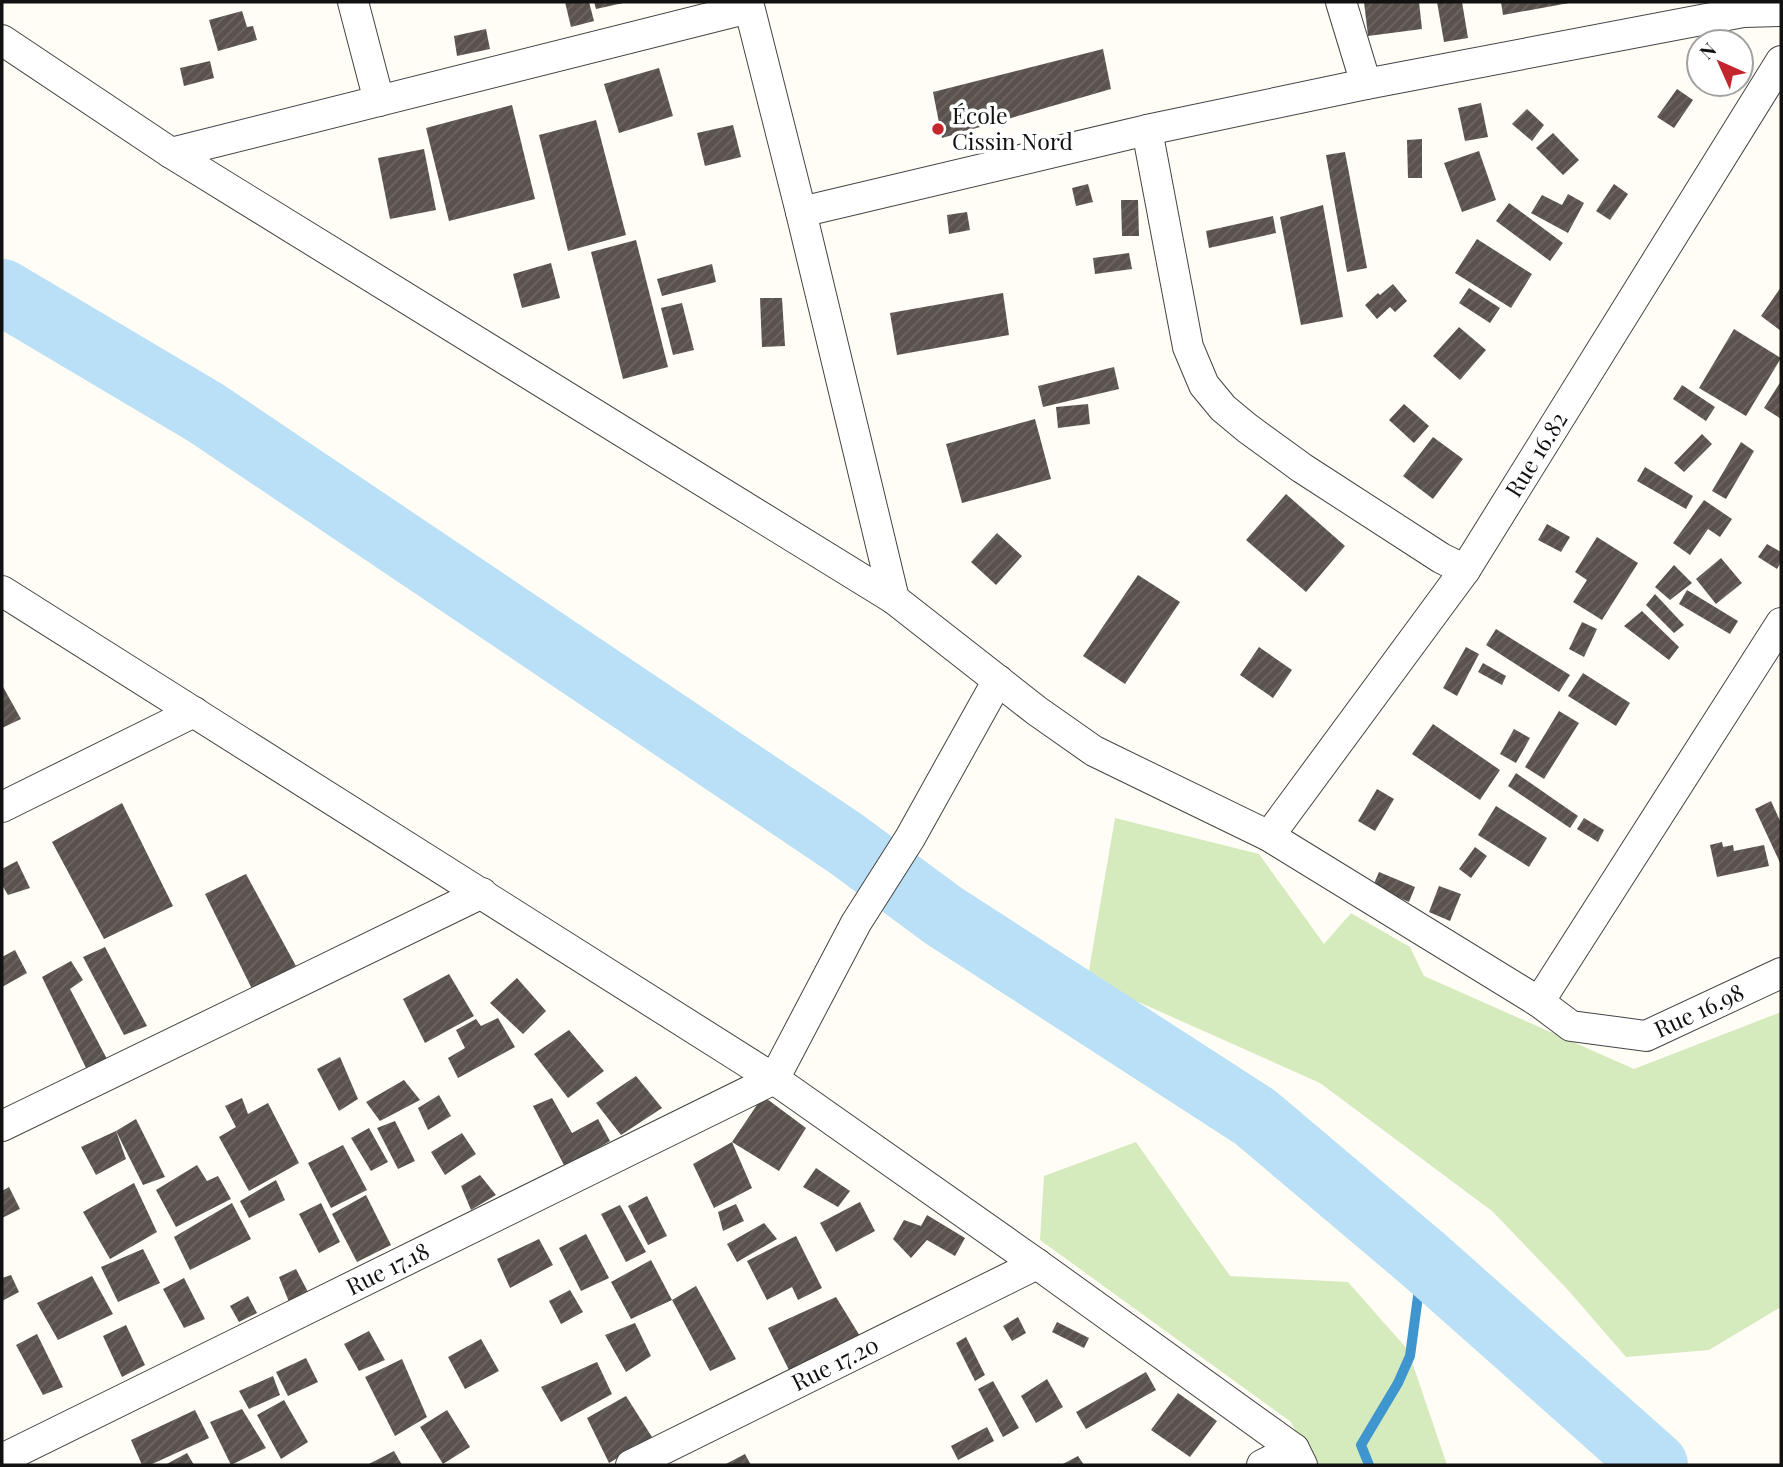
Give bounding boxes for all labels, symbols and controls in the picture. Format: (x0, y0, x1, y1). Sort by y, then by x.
north arrow (1685, 28, 1755, 98)
text: N (1693, 36, 1722, 64)
place label: École Cissin Nord (952, 99, 1073, 156)
marker: École Cissin Nord (930, 121, 946, 137)
street label: Rue 16.82 (1497, 406, 1573, 502)
street label: Rue 16.98 (1649, 976, 1748, 1044)
street label: Rue 17.18 (340, 1234, 434, 1301)
street label: Rue 17.20 (786, 1328, 883, 1397)

